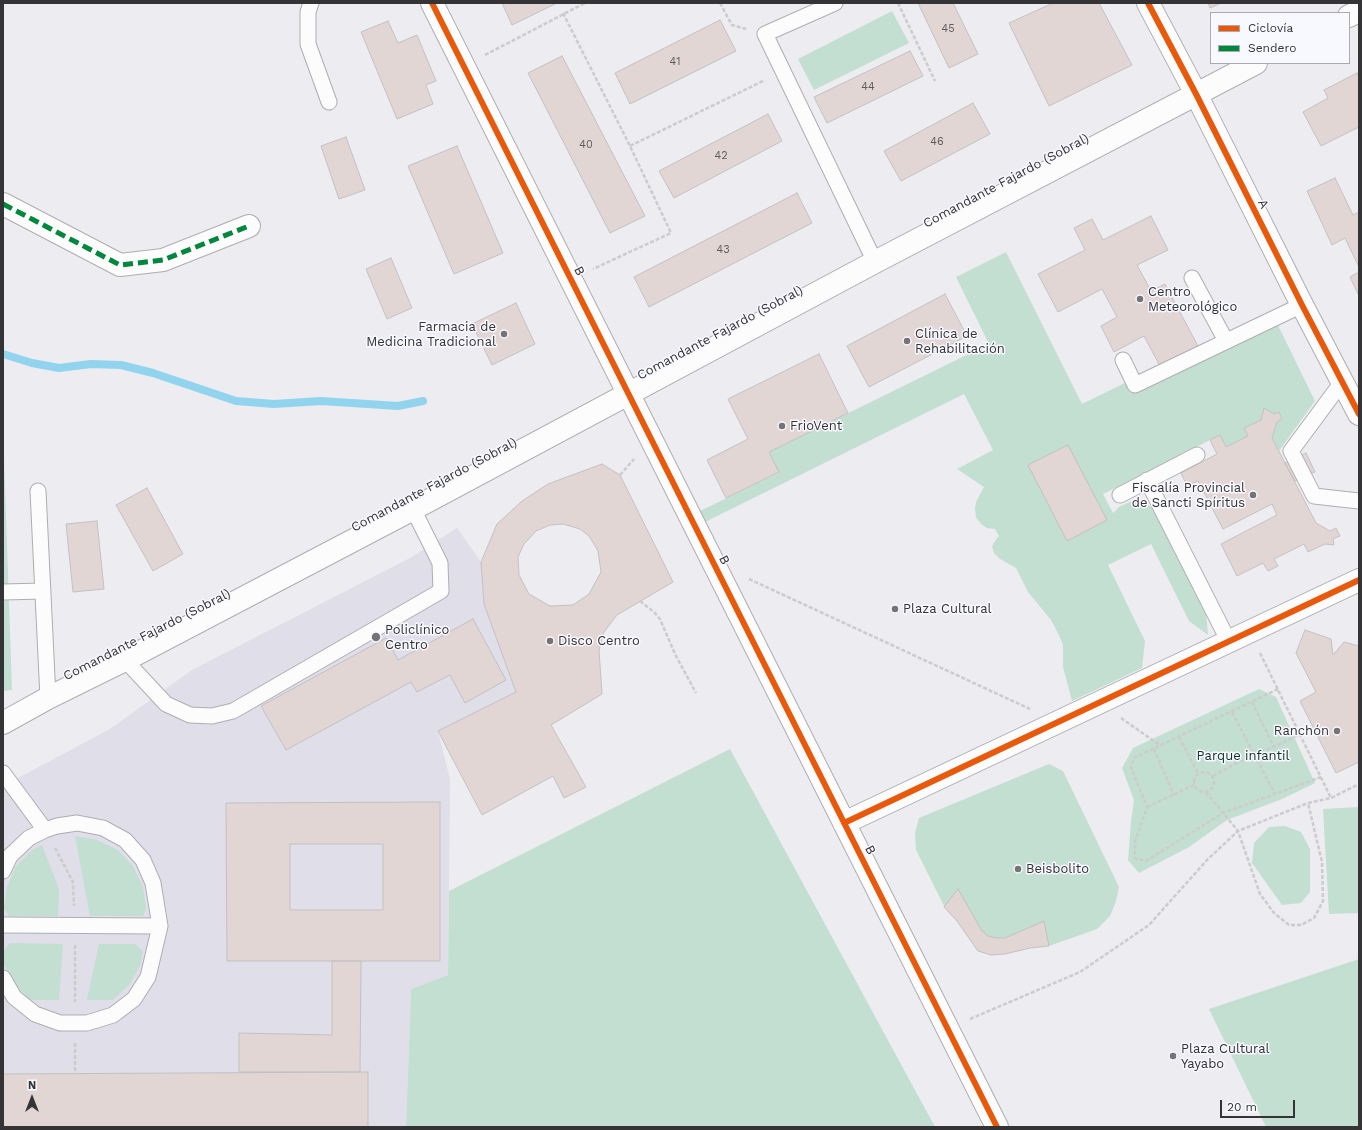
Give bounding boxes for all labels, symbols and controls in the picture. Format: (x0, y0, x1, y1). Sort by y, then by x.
legend (1210, 12, 1350, 64)
text: Ciclovía (1248, 21, 1293, 35)
house number: 45 (941, 22, 955, 36)
text: Sendero (1248, 41, 1296, 55)
house number: 41 (670, 55, 680, 69)
house number: 44 (861, 80, 875, 94)
street label: Comandante Fajardo (Sobral) (920, 131, 1092, 231)
house number: 46 (930, 135, 944, 149)
house number: 40 (579, 138, 593, 152)
house number: 42 (714, 149, 728, 163)
street label: A (1254, 197, 1272, 211)
house number: 43 (716, 243, 730, 257)
street label: B (570, 264, 588, 278)
street label: Comandante Fajardo (Sobral) (634, 283, 806, 383)
place label: Centro Meteorológico (1148, 284, 1237, 315)
marker: Centro Meteorológico (1135, 294, 1145, 304)
place label: Farmacia de Medicina Tradicional (366, 319, 496, 350)
place label: Clínica de Rehabilitación (915, 326, 1005, 357)
marker: Farmacia de Medicina Tradicional (499, 329, 509, 339)
marker: Clínica de Rehabilitación (902, 336, 912, 346)
place label: FrioVent (790, 418, 842, 434)
marker: FrioVent (777, 421, 787, 431)
street label: Comandante Fajardo (Sobral) (348, 435, 520, 535)
place label: Fiscalía Provincial de Sancti Spíritus (1132, 480, 1245, 511)
marker: Fiscalía Provincial de Sancti Spíritus (1248, 490, 1258, 500)
street label: B (715, 553, 733, 567)
street label: Comandante Fajardo (Sobral) (61, 586, 233, 684)
place label: Plaza Cultural (903, 601, 992, 617)
marker: Plaza Cultural (890, 604, 900, 614)
place label: Policlínico Centro (385, 622, 449, 653)
marker: Policlínico Centro (370, 631, 382, 643)
place label: Disco Centro (558, 633, 640, 649)
marker: Disco Centro (545, 636, 555, 646)
place label: Ranchón (1274, 723, 1329, 739)
marker: Ranchón (1332, 726, 1342, 736)
park label: Parque infantil (1197, 748, 1289, 764)
street label: B (861, 843, 879, 857)
place label: Beisbolito (1026, 861, 1089, 877)
marker: Beisbolito (1013, 864, 1023, 874)
place label: Plaza Cultural Yayabo (1181, 1041, 1270, 1072)
marker: Plaza Cultural Yayabo (1168, 1051, 1178, 1061)
north arrow (12, 1078, 52, 1118)
text: N (28, 1079, 36, 1092)
scale bar (1222, 1092, 1297, 1118)
text: 20 m (1227, 1100, 1257, 1114)

